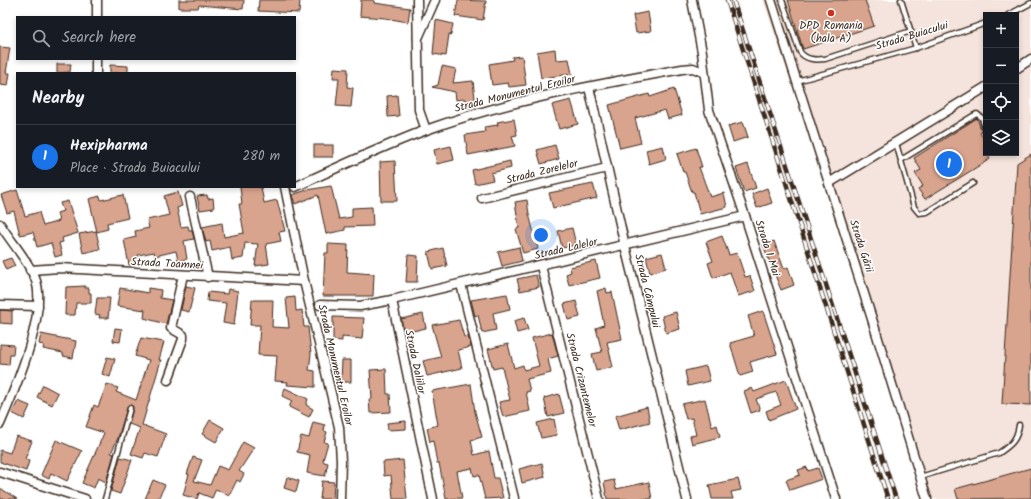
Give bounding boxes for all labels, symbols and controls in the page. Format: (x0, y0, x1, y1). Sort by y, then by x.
marker: DPD Romania (hala A) (826, 8, 836, 18)
map controls (983, 12, 1019, 156)
button: + (983, 12, 1019, 48)
search box (16, 16, 296, 60)
street label: Strada Buiacului (874, 16, 951, 56)
place label: DPD Romania (hala A) (799, 17, 863, 48)
text: Search here (62, 26, 136, 50)
icon: search (30, 27, 52, 49)
button: − (983, 48, 1019, 84)
street label: Strada Monumentul Eroilor (453, 70, 579, 118)
button: locate (983, 84, 1019, 120)
text: Nearby (32, 85, 84, 112)
button: layers (983, 120, 1019, 156)
text: Hexipharma (70, 134, 148, 158)
text: 1 (43, 146, 47, 167)
text: 280 m (243, 146, 280, 167)
pin: 1 (936, 149, 962, 179)
street label: Strada Zorelelor (504, 154, 581, 190)
text: Place · Strada Buiacului (70, 158, 200, 179)
street label: Strada Gării (844, 217, 878, 275)
street label: Strada 1 Mai (749, 218, 785, 279)
your location (531, 225, 551, 245)
street label: Strada Lalelor (533, 233, 601, 265)
street label: Strada Câmpului (629, 252, 665, 330)
street label: Strada Toamnei (130, 253, 204, 275)
street label: Strada Monumentul Eroilor (312, 303, 358, 429)
street label: Strada Daliilor (399, 328, 431, 397)
street label: Strada Crizantemelor (561, 331, 602, 431)

